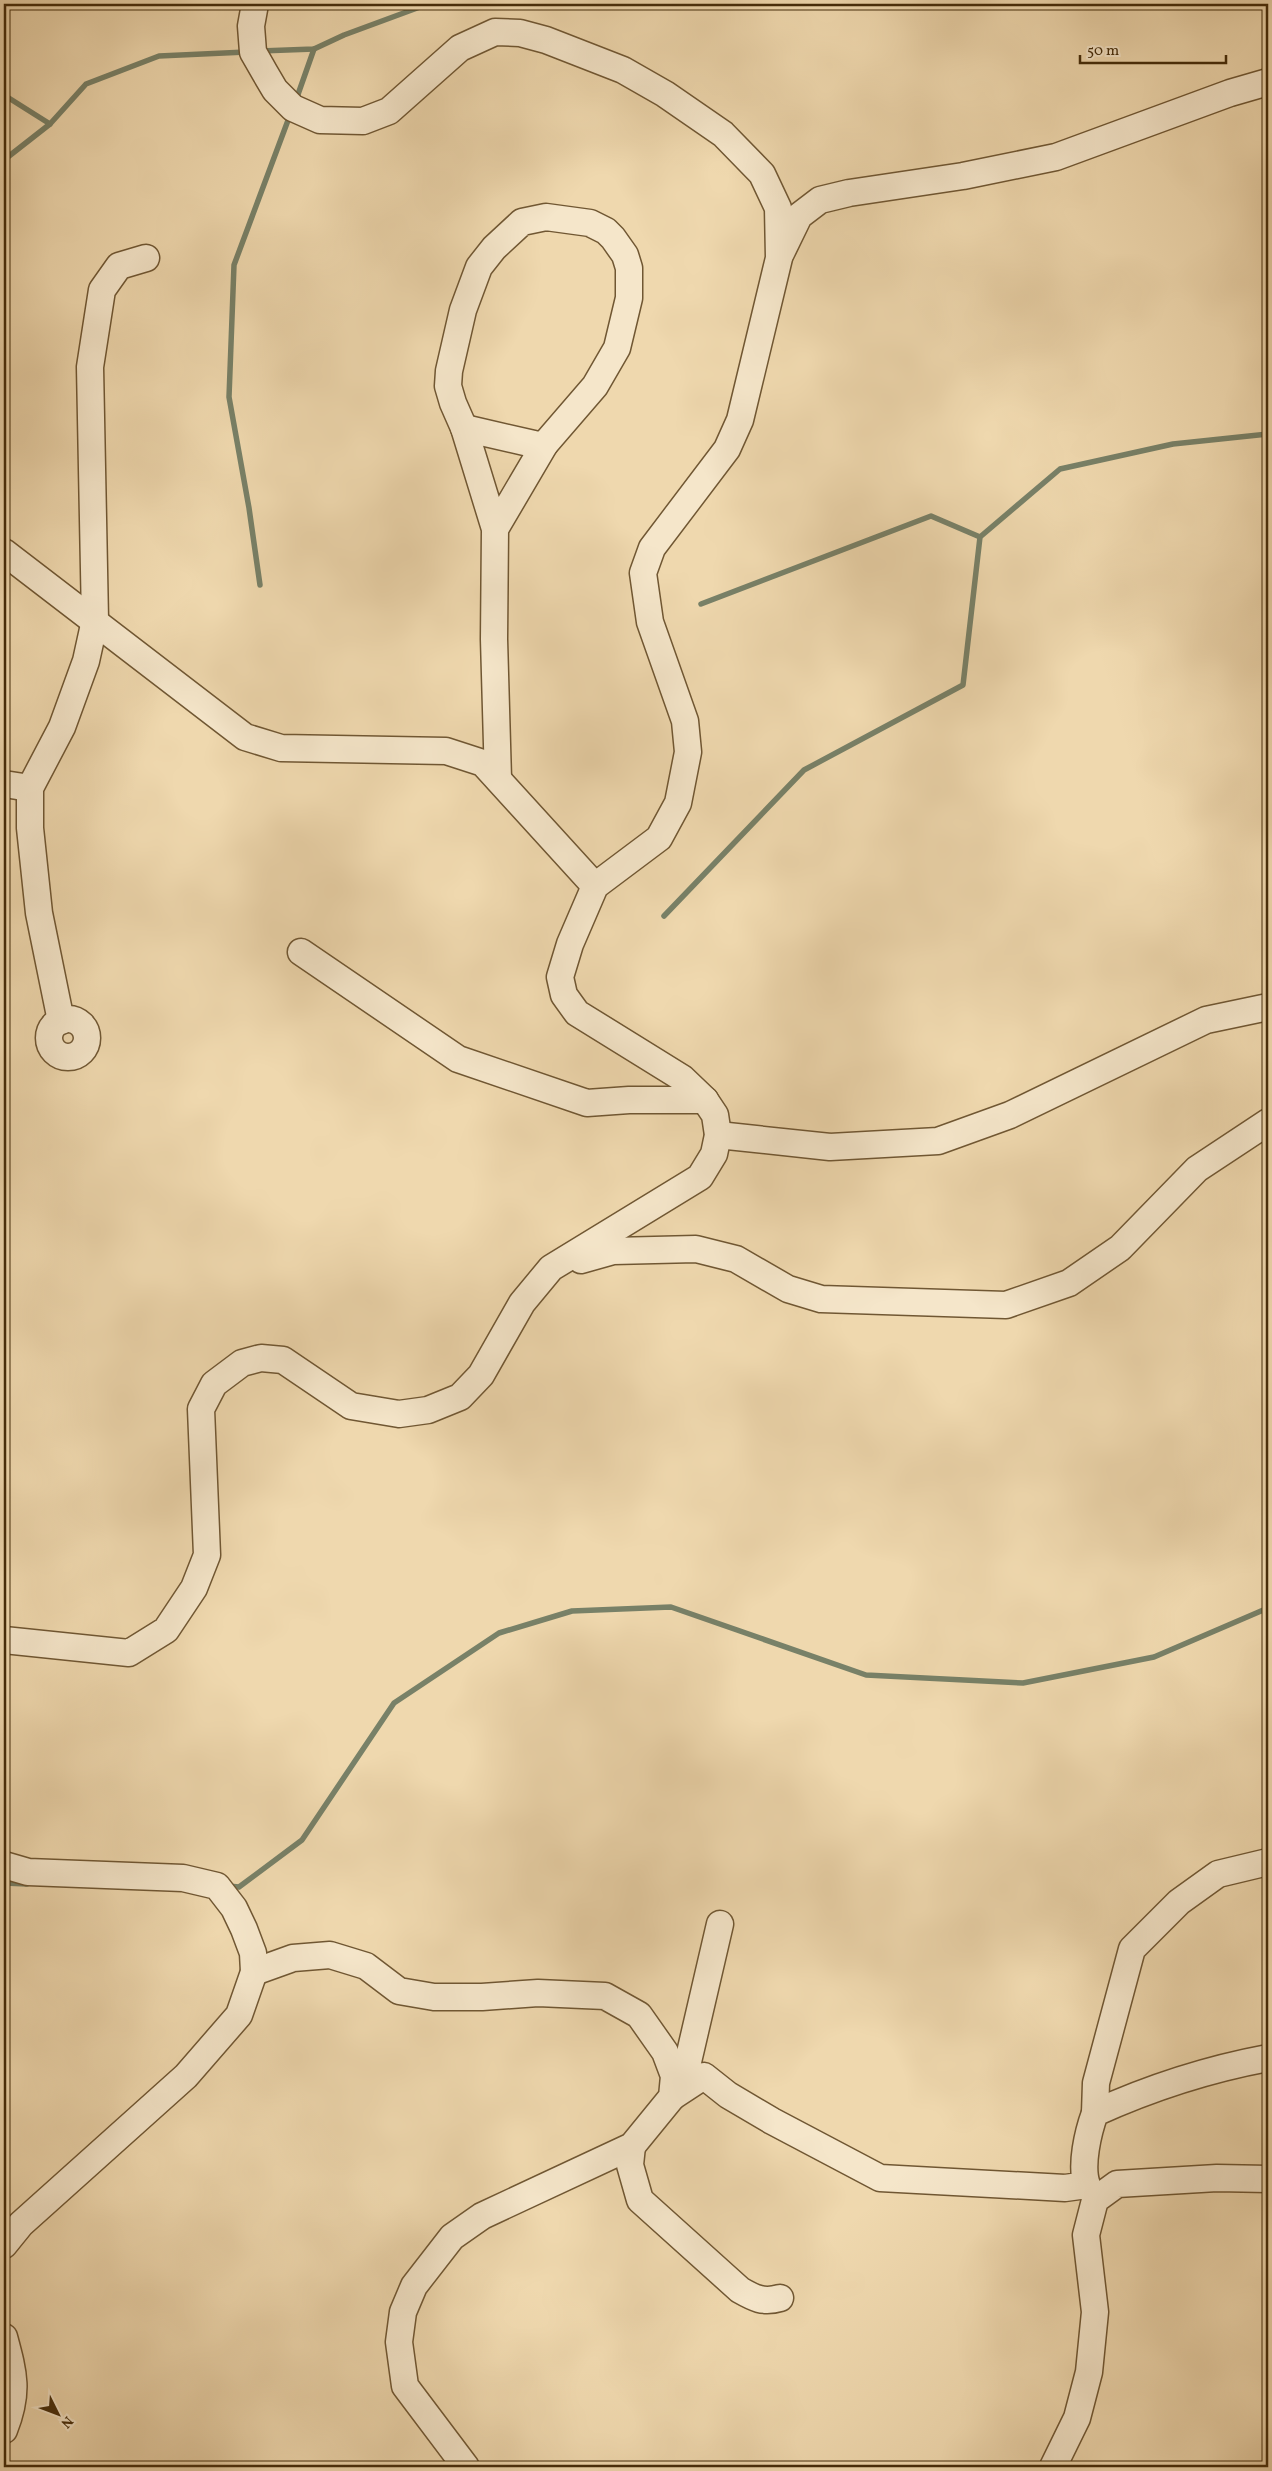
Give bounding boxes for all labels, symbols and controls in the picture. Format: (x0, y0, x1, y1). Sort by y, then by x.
scale bar (1080, 32, 1226, 64)
text: 50 m (1087, 41, 1119, 62)
north arrow (32, 2388, 82, 2438)
text: N (56, 2412, 77, 2432)

